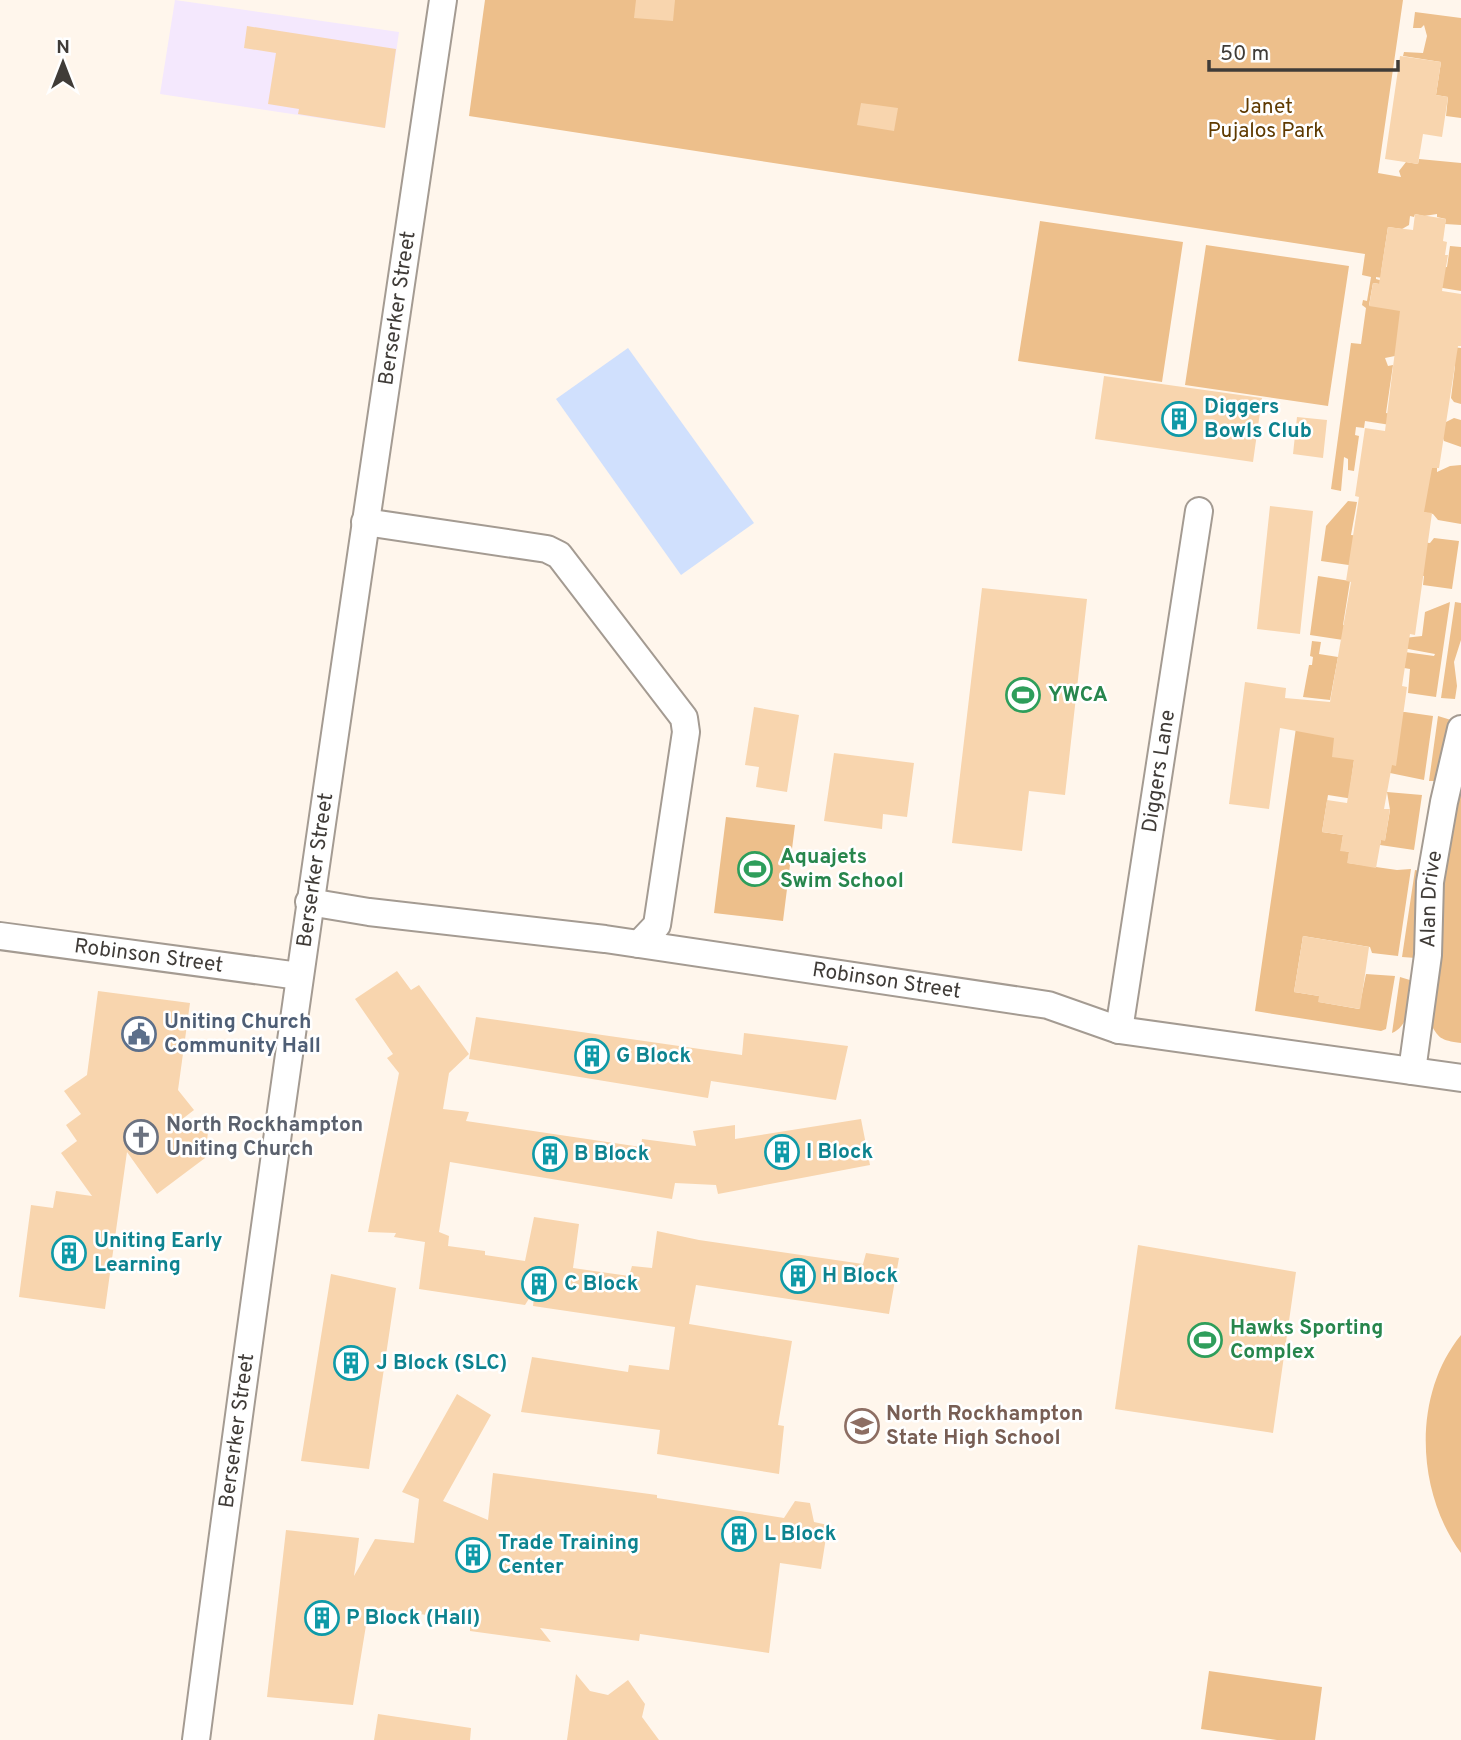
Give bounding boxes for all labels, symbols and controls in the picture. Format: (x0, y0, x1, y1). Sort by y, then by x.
north arrow (28, 28, 98, 98)
scale bar (1209, 28, 1398, 72)
text: N (56, 36, 70, 60)
text: 50 m (1220, 41, 1269, 68)
park label: Janet Pujalos Park (1208, 94, 1325, 145)
street label: Berserker Street (373, 229, 422, 387)
place label: Diggers Bowls Club (1204, 394, 1312, 445)
building icon: Diggers Bowls Club (1160, 400, 1198, 438)
sports icon: YWCA (1004, 676, 1042, 714)
place label: YWCA (1048, 682, 1108, 709)
street label: Diggers Lane (1136, 708, 1182, 834)
street label: Berserker Street (291, 791, 340, 949)
place label: Aquajets Swim School (780, 844, 904, 895)
street label: Alan Drive (1415, 848, 1449, 948)
sports icon: Aquajets Swim School (736, 850, 774, 888)
street label: Robinson Street (73, 933, 225, 979)
street label: Robinson Street (810, 957, 963, 1005)
place label: Uniting Church Community Hall (164, 1009, 321, 1060)
public building icon: Uniting Church Community Hall (120, 1015, 158, 1053)
building icon: G Block (573, 1037, 611, 1075)
place label: G Block (616, 1043, 692, 1070)
place label: North Rockhampton Uniting Church (166, 1112, 363, 1163)
church icon: North Rockhampton Uniting Church (122, 1118, 160, 1156)
building icon: I Block (763, 1133, 801, 1171)
building icon: B Block (531, 1135, 569, 1173)
place label: I Block (806, 1139, 873, 1166)
place label: B Block (574, 1141, 650, 1168)
place label: Uniting Early Learning (94, 1228, 223, 1279)
building icon: Uniting Early Learning (50, 1234, 88, 1272)
building icon: H Block (779, 1257, 817, 1295)
place label: H Block (822, 1263, 898, 1290)
building icon: C Block (520, 1265, 558, 1303)
place label: C Block (564, 1271, 639, 1298)
place label: Hawks Sporting Complex (1230, 1315, 1383, 1366)
sports icon: Hawks Sporting Complex (1186, 1321, 1224, 1359)
building icon: J Block (SLC) (332, 1344, 370, 1382)
place label: J Block (SLC) (376, 1350, 507, 1377)
street label: Berserker Street (213, 1352, 261, 1510)
place label: North Rockhampton State High School (886, 1401, 1083, 1452)
school or university icon: North Rockhampton State High School (843, 1407, 881, 1445)
building icon: L Block (720, 1515, 758, 1553)
place label: L Block (764, 1521, 837, 1548)
place label: Trade Training Center (498, 1530, 639, 1581)
building icon: Trade Training Center (454, 1536, 492, 1574)
building icon: P Block (Hall) (303, 1599, 341, 1637)
place label: P Block (Hall) (346, 1605, 480, 1632)

